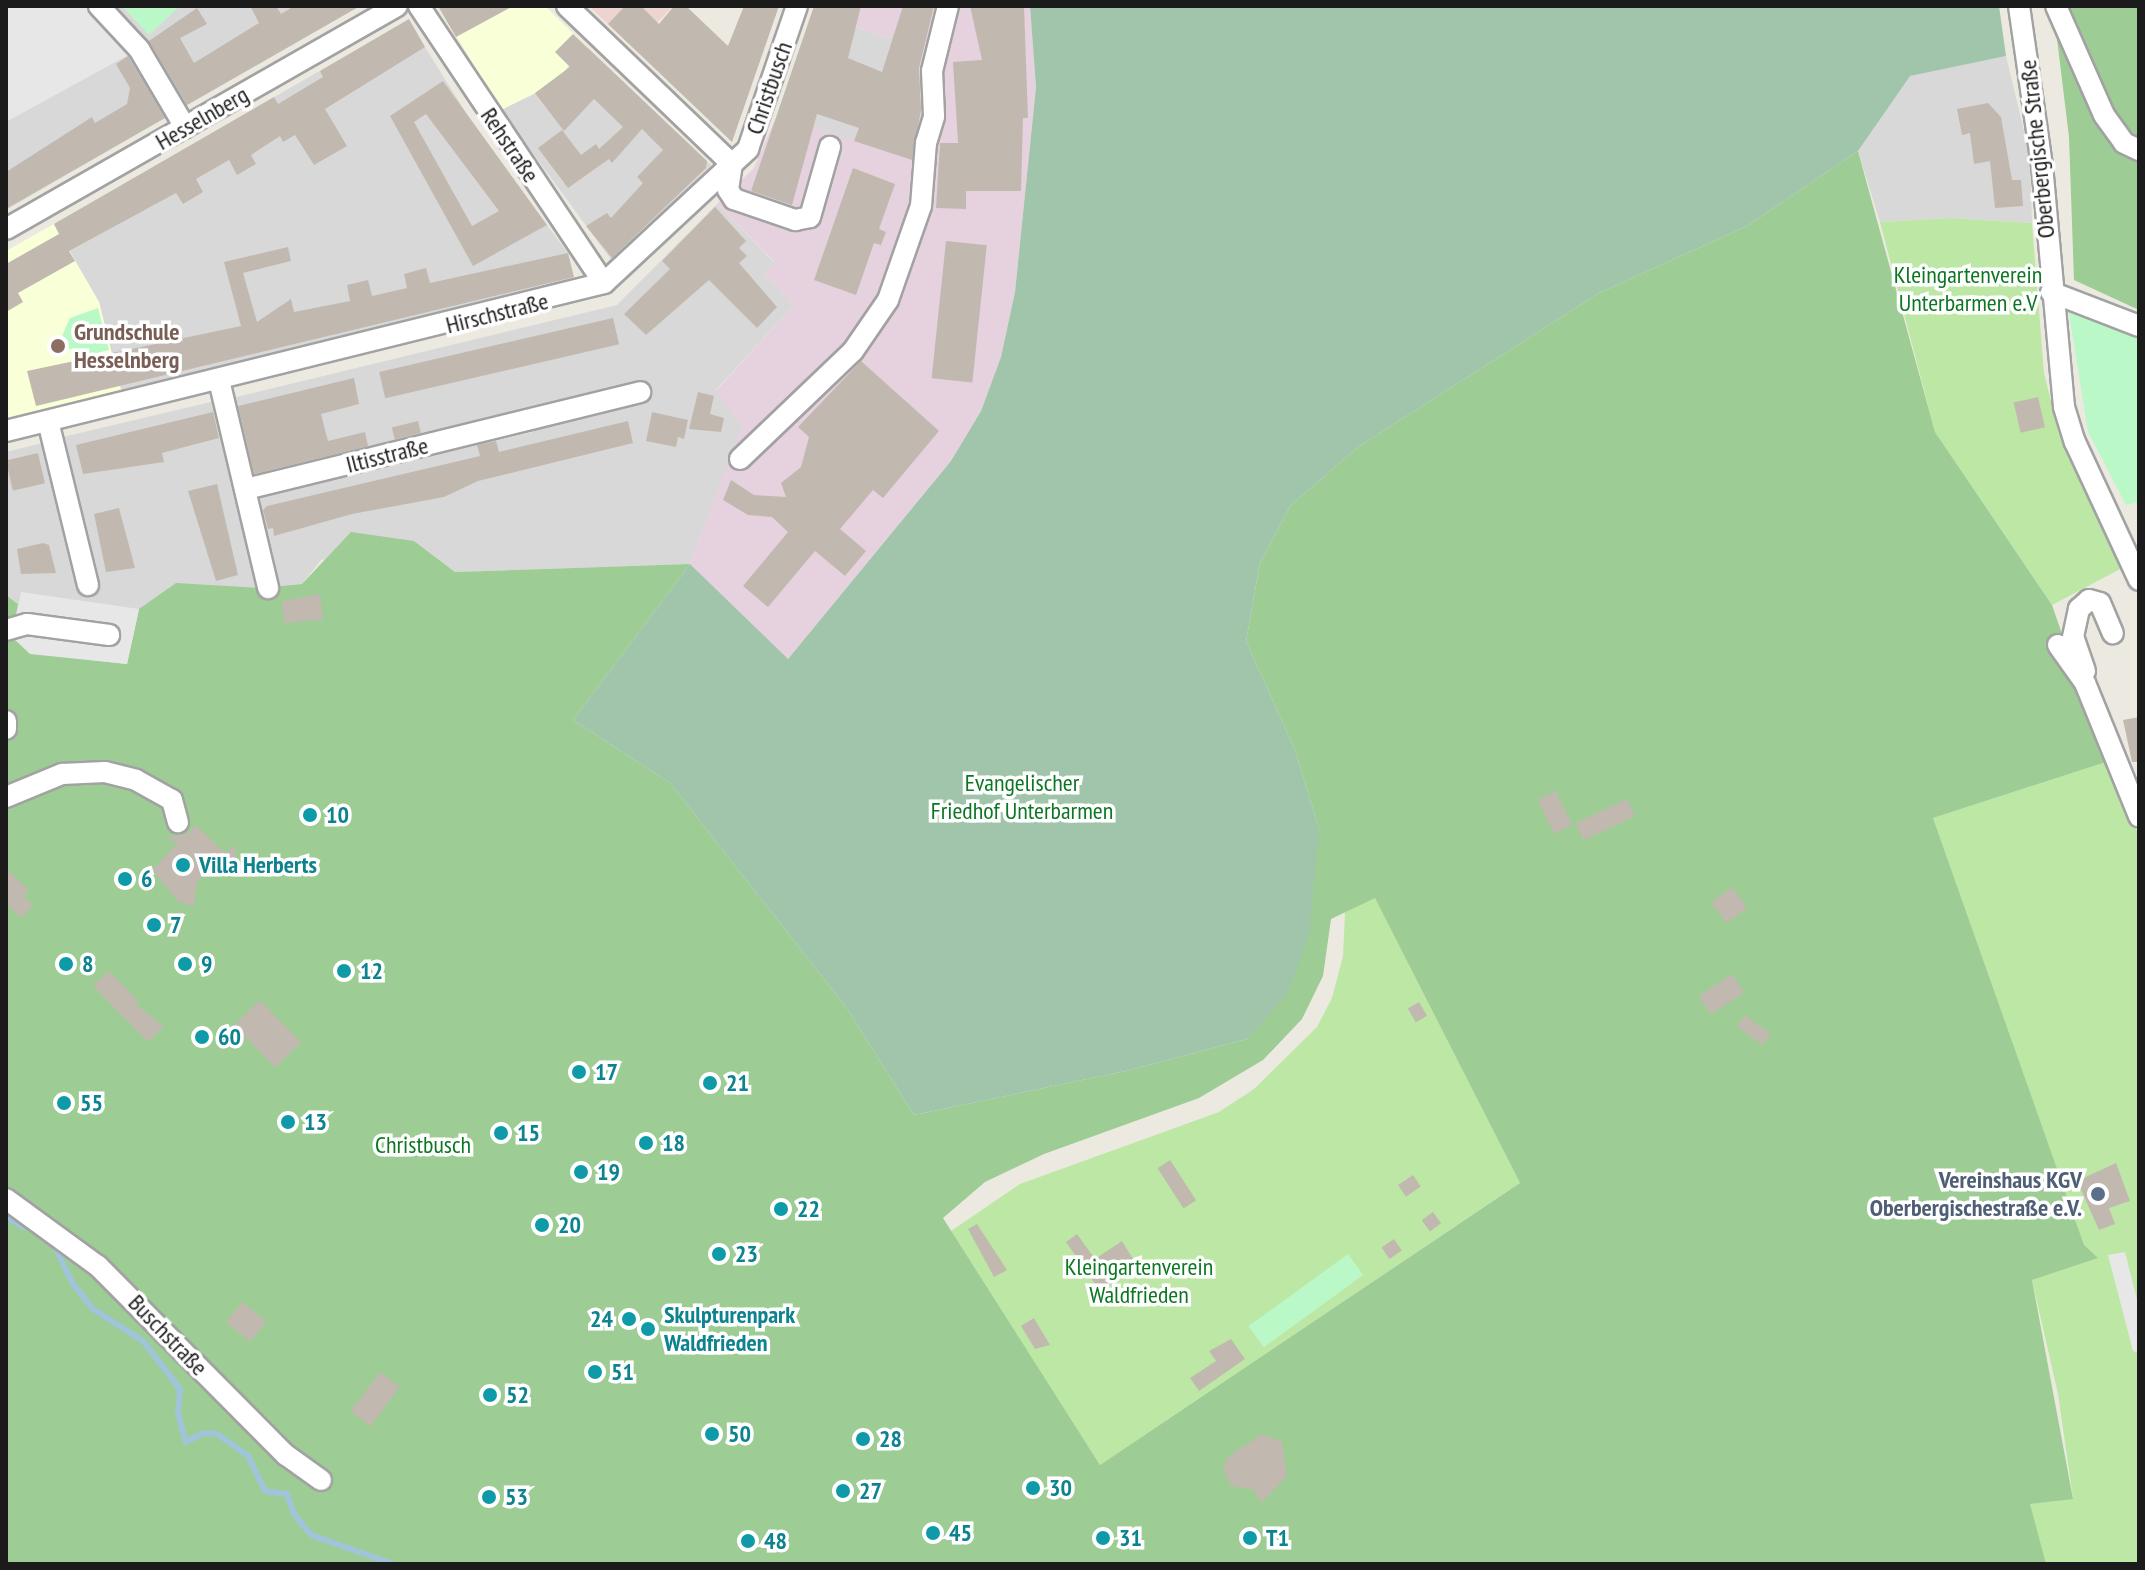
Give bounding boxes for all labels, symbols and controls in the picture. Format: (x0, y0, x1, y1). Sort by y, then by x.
street label: Christbusch (740, 38, 798, 138)
street label: Oberbergische Straße (2013, 58, 2061, 240)
street label: Hesselnberg (150, 80, 254, 156)
street label: Rehstraße (475, 102, 545, 188)
park label: Kleingartenverein Unterbarmen e.V (1894, 261, 2042, 317)
street label: Hirschstraße (443, 286, 551, 340)
place label: Grundschule Hesselnberg (74, 318, 180, 374)
marker: Grundschule Hesselnberg (49, 337, 67, 355)
street label: Iltisstraße (343, 431, 431, 479)
park label: Evangelischer Friedhof Unterbarmen (931, 769, 1113, 825)
place label: 10 (326, 801, 349, 829)
marker: 10 (301, 806, 319, 824)
place label: Villa Herberts (199, 851, 317, 879)
marker: Villa Herberts (174, 856, 192, 874)
place label: 6 (141, 865, 152, 893)
marker: 6 (116, 870, 134, 888)
place label: 7 (170, 911, 181, 939)
marker: 7 (145, 916, 163, 934)
place label: 8 (82, 950, 93, 978)
place label: 9 (201, 950, 212, 978)
marker: 8 (57, 955, 75, 973)
marker: 9 (176, 955, 194, 973)
place label: 12 (360, 957, 383, 985)
marker: 12 (335, 962, 353, 980)
place label: 60 (218, 1023, 241, 1051)
marker: 60 (193, 1028, 211, 1046)
place label: 17 (595, 1058, 618, 1086)
marker: 17 (570, 1063, 588, 1081)
place label: 21 (726, 1069, 749, 1097)
marker: 21 (701, 1074, 719, 1092)
place label: 55 (80, 1089, 103, 1117)
marker: 55 (55, 1094, 73, 1112)
place label: 13 (304, 1108, 327, 1136)
marker: 13 (279, 1113, 297, 1131)
place label: 15 (517, 1119, 540, 1147)
marker: 15 (492, 1124, 510, 1142)
place label: 18 (662, 1129, 685, 1157)
park label: Christbusch (375, 1131, 471, 1159)
marker: 18 (637, 1134, 655, 1152)
place label: 19 (597, 1158, 620, 1186)
marker: 19 (572, 1163, 590, 1181)
place label: Vereinshaus KGV Oberbergischestraße e.V. (1870, 1166, 2082, 1222)
marker: Vereinshaus KGV Oberbergischestraße e.V. (2089, 1185, 2107, 1203)
place label: 22 (797, 1195, 820, 1223)
marker: 22 (772, 1200, 790, 1218)
place label: 20 (558, 1211, 581, 1239)
marker: 20 (533, 1216, 551, 1234)
place label: 23 (735, 1240, 758, 1268)
marker: 23 (710, 1245, 728, 1263)
park label: Kleingartenverein Waldfrieden (1065, 1253, 1213, 1309)
street label: Buschstraße (122, 1289, 214, 1381)
place label: Skulpturenpark Waldfrieden (664, 1301, 795, 1357)
place label: 24 (590, 1305, 613, 1333)
marker: 24 (620, 1310, 638, 1328)
marker: Skulpturenpark Waldfrieden (639, 1320, 657, 1338)
place label: 51 (611, 1358, 634, 1386)
marker: 51 (586, 1363, 604, 1381)
place label: 52 (506, 1381, 529, 1409)
marker: 52 (481, 1386, 499, 1404)
place label: 50 (728, 1420, 751, 1448)
marker: 50 (703, 1425, 721, 1443)
place label: 28 (879, 1425, 902, 1453)
marker: 28 (854, 1430, 872, 1448)
place label: 30 (1049, 1474, 1072, 1502)
place label: 27 (859, 1477, 882, 1505)
marker: 30 (1024, 1479, 1042, 1497)
marker: 27 (834, 1482, 852, 1500)
place label: 53 (505, 1483, 528, 1511)
marker: 53 (480, 1488, 498, 1506)
place label: 45 (949, 1519, 972, 1547)
marker: 45 (924, 1524, 942, 1542)
place label: 31 (1119, 1524, 1142, 1552)
place label: T1 (1266, 1524, 1289, 1552)
place label: 48 (764, 1527, 787, 1555)
marker: 31 (1094, 1529, 1112, 1547)
marker: T1 (1241, 1529, 1259, 1547)
marker: 48 (739, 1532, 757, 1550)

